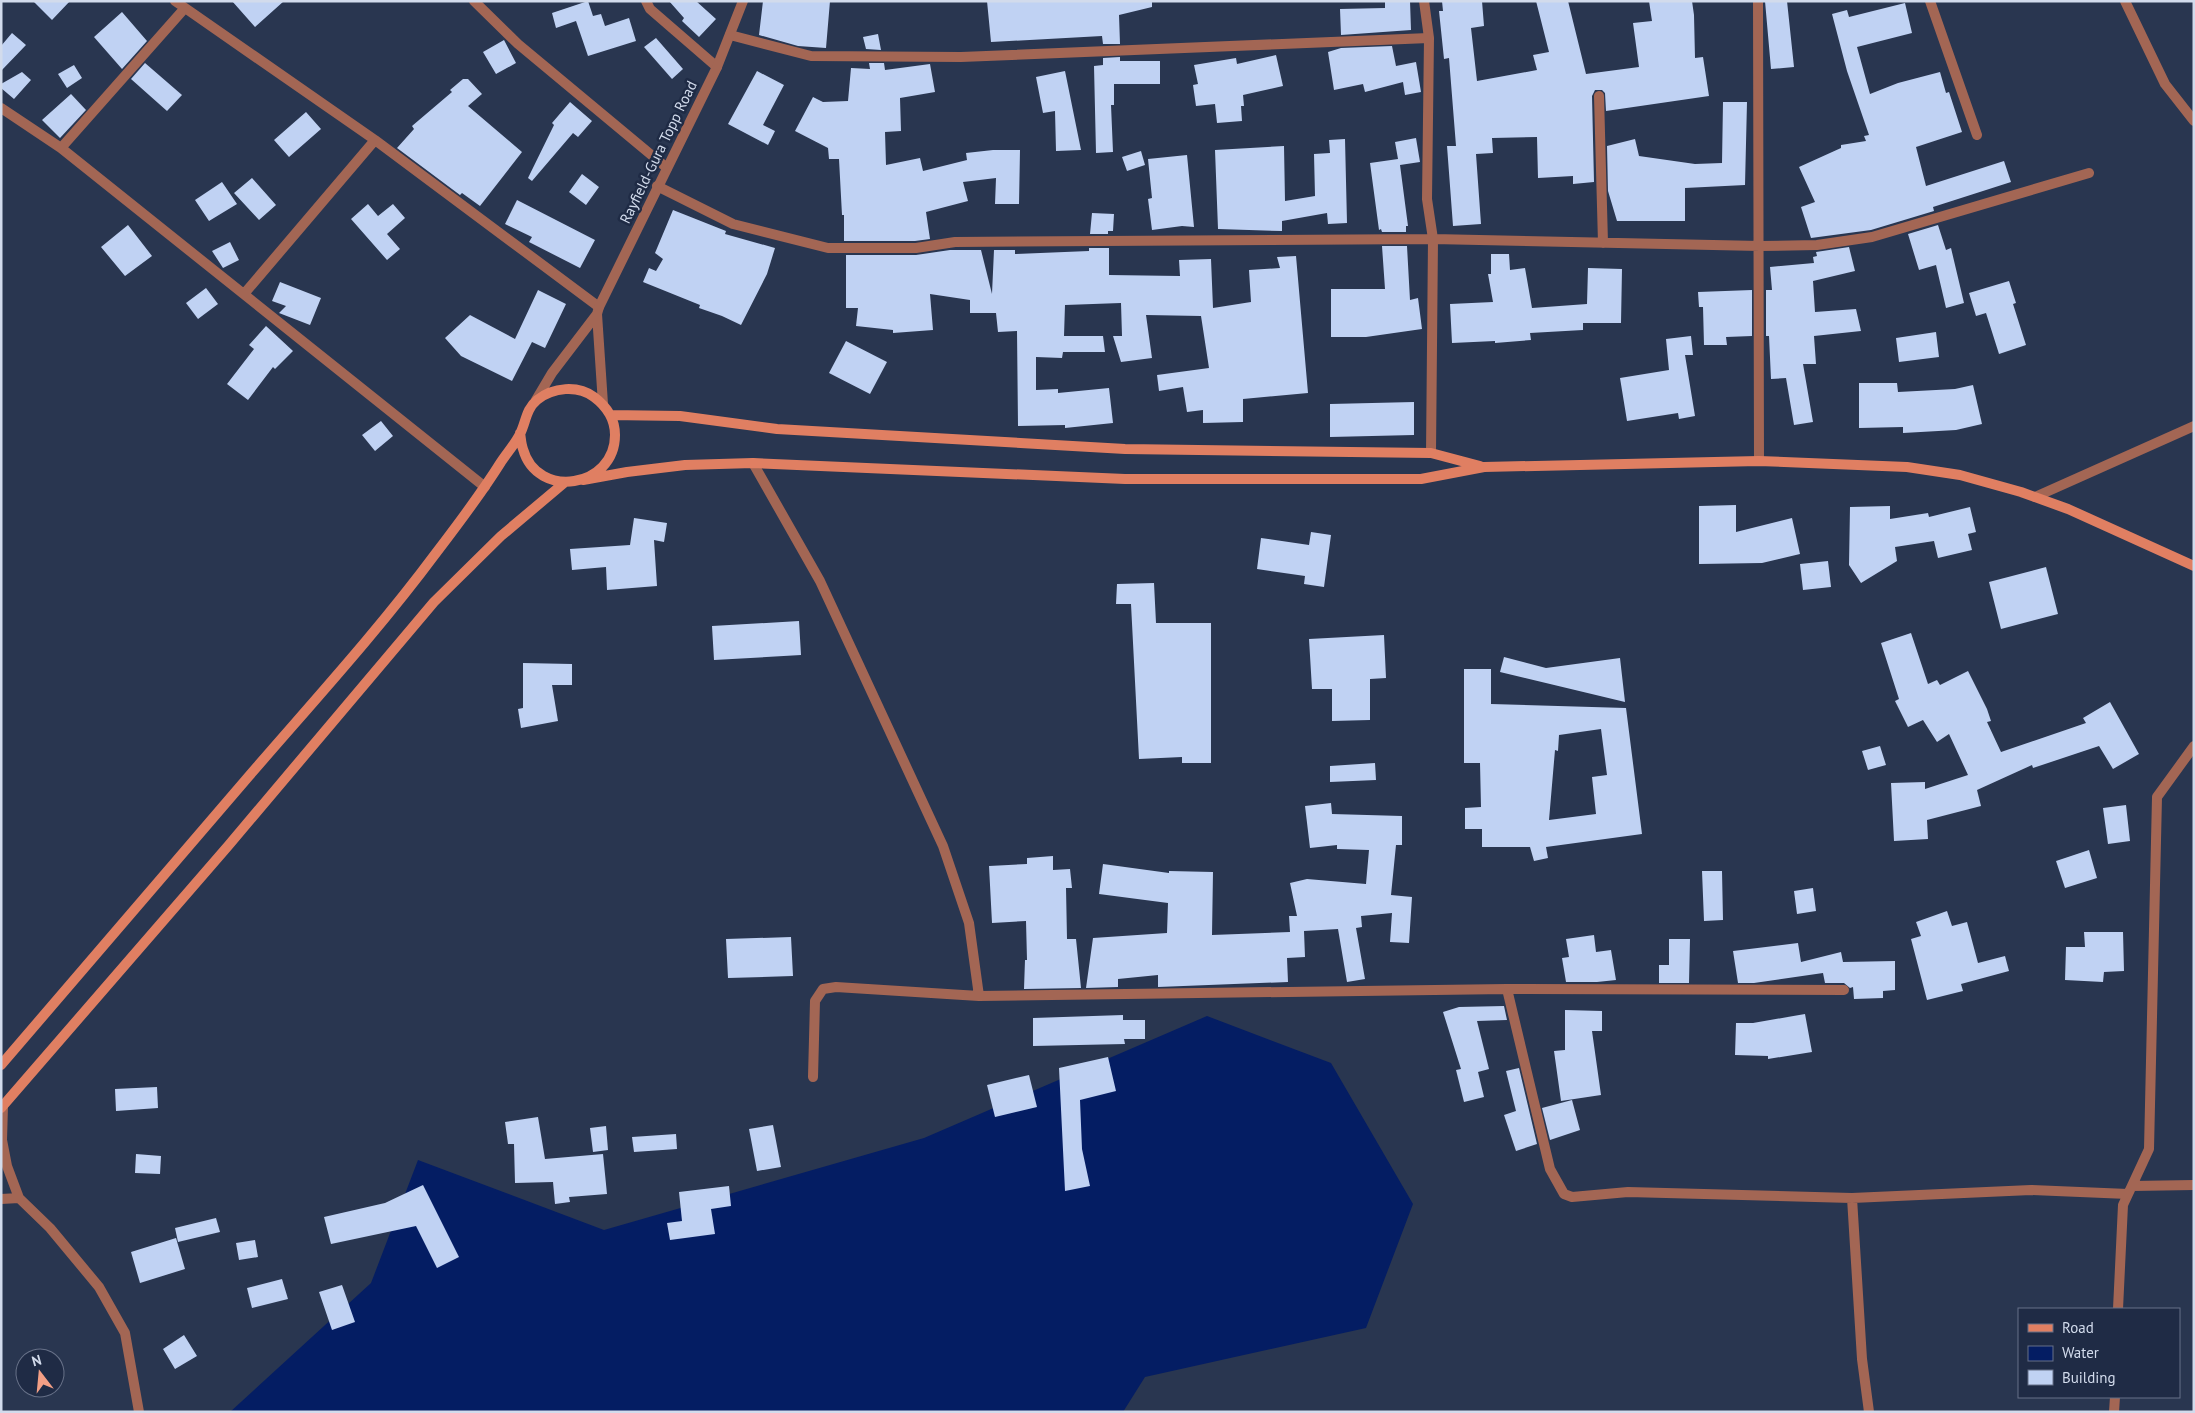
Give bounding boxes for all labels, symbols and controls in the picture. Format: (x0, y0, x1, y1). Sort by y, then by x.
street label: Rayfield-Gura Topp Road (615, 77, 701, 227)
legend (2018, 1308, 2180, 1398)
text: Road (2062, 1318, 2094, 1337)
text: Water (2062, 1343, 2099, 1362)
north arrow (15, 1348, 65, 1398)
text: N (30, 1351, 43, 1370)
text: Building (2062, 1368, 2116, 1387)

